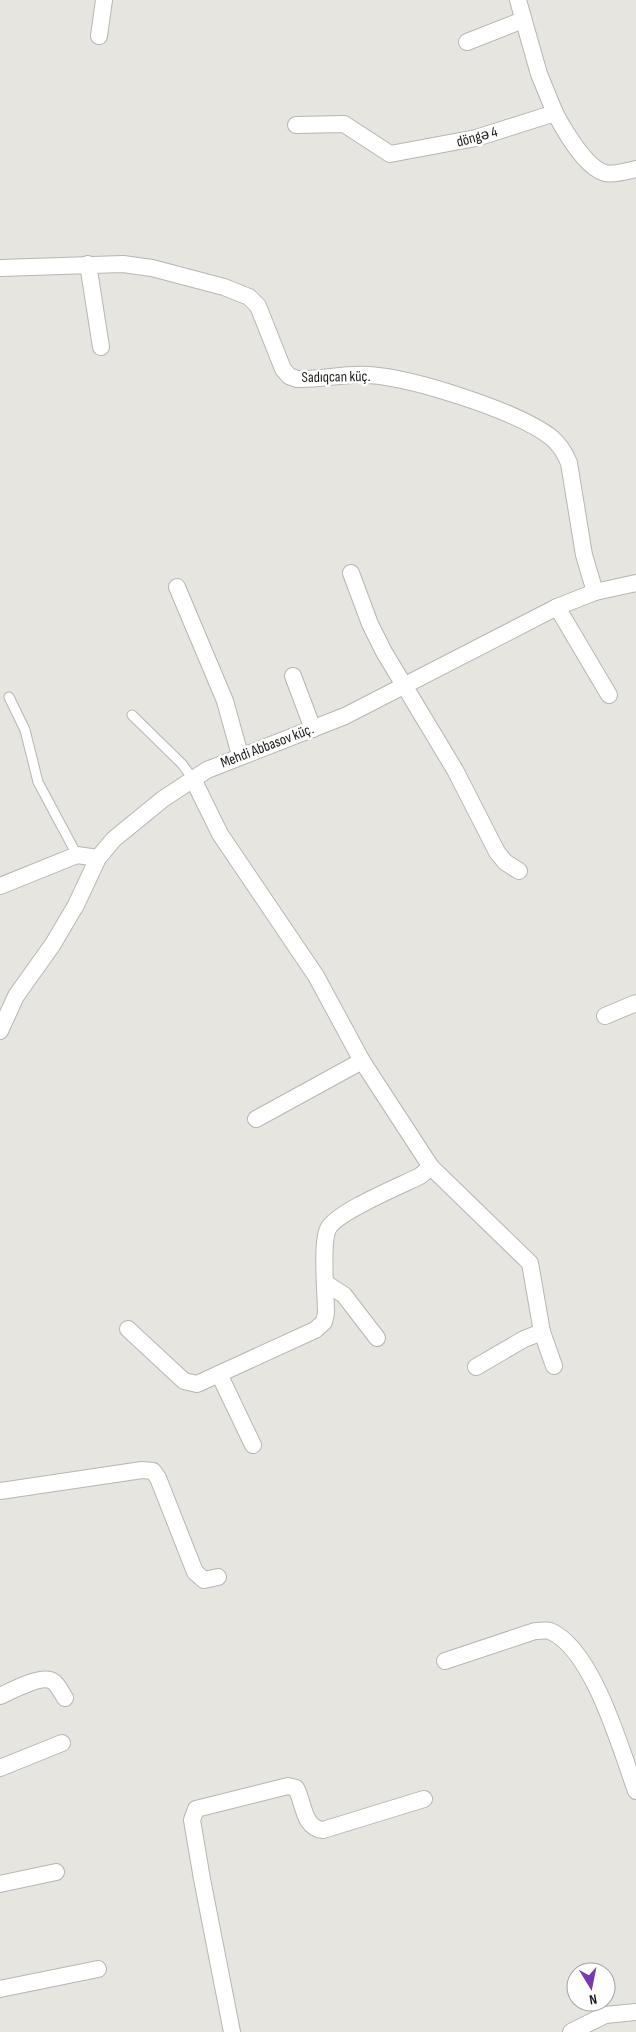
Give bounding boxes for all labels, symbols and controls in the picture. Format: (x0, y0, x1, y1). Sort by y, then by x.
street label: döngə 4 (454, 122, 500, 152)
street label: Sadıqcan küç. (301, 367, 371, 387)
street label: Mehdi Abbasov küç. (218, 719, 317, 773)
north arrow (566, 1962, 616, 2012)
text: N (588, 1990, 598, 2008)

